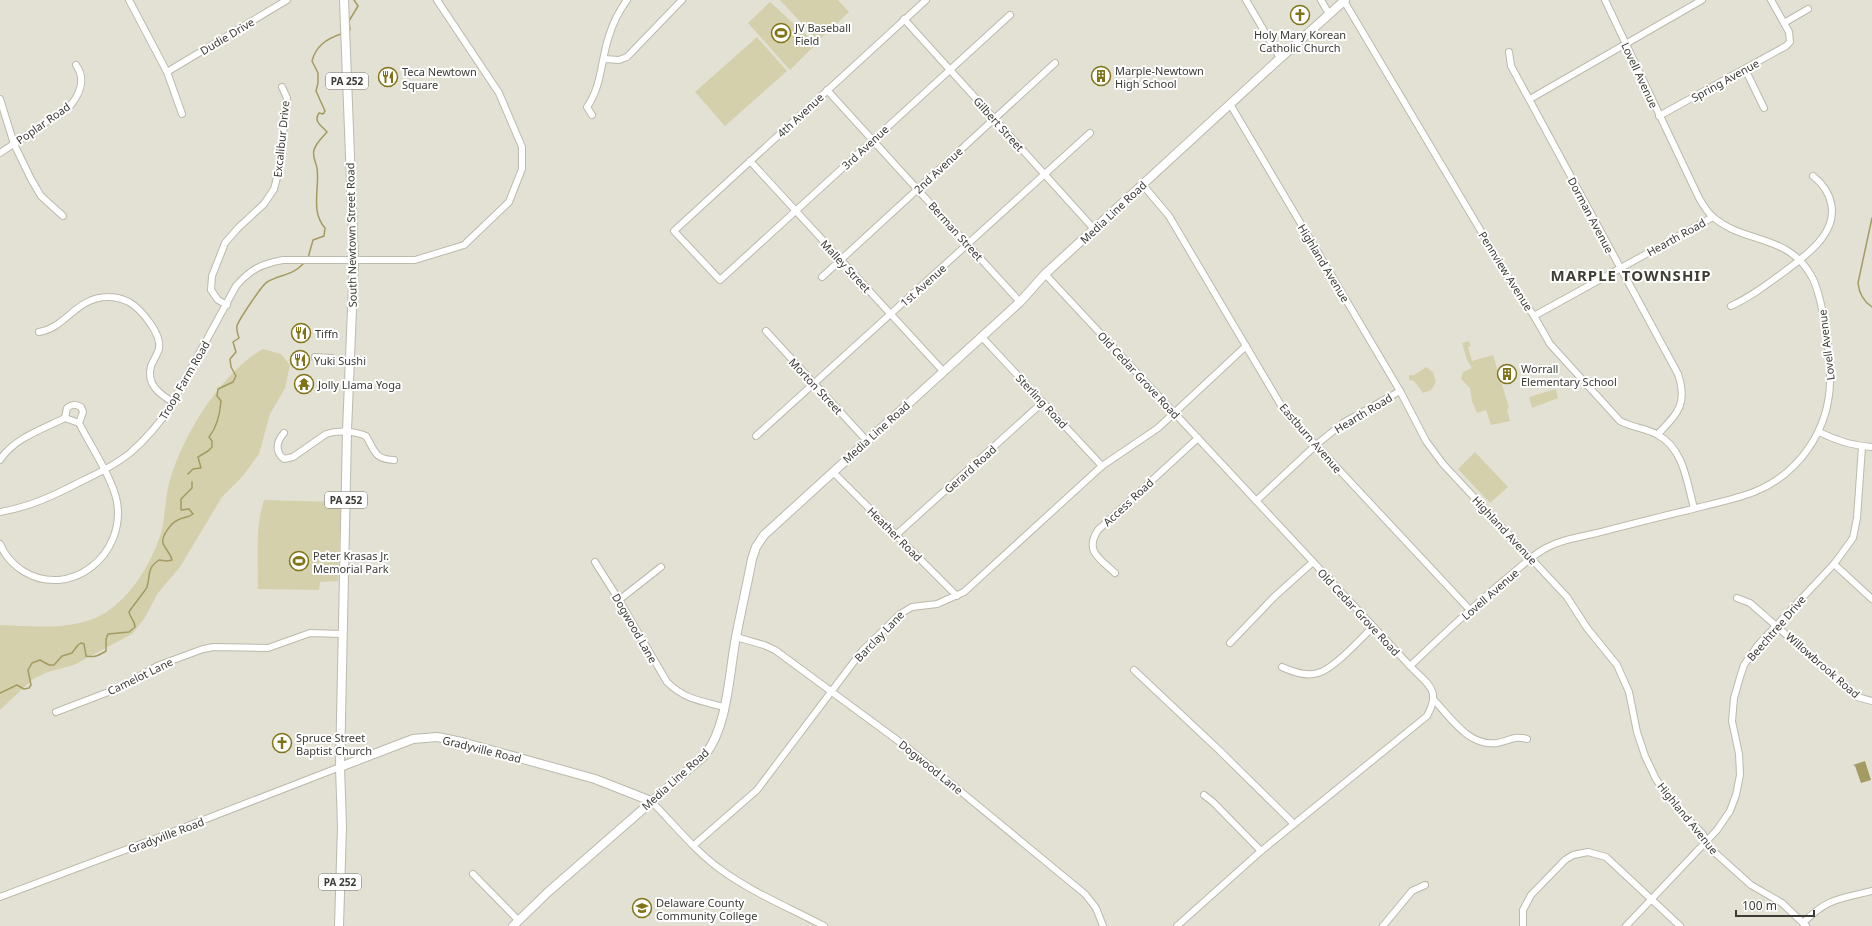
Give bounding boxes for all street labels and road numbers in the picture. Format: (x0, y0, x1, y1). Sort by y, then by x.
street label: Dudie Drive (197, 14, 257, 58)
street label: Lovell Avenue (1618, 40, 1662, 110)
street label: Spring Avenue (1688, 55, 1762, 105)
road number: PA 252 (326, 73, 368, 89)
street label: 4th Avenue (773, 90, 827, 140)
street label: Gilbert Street (970, 93, 1028, 155)
street label: Poplar Road (13, 99, 73, 147)
street label: Excalibur Drive (270, 100, 292, 178)
street label: 3rd Avenue (838, 121, 892, 173)
street label: 2nd Avenue (910, 144, 966, 196)
street label: South Newtown Street Road (342, 162, 360, 308)
street label: Dorman Avenue (1565, 174, 1617, 256)
street label: Media Line Road (1077, 177, 1149, 247)
street label: Berman Street (925, 198, 987, 264)
street label: Hearth Road (1644, 215, 1708, 259)
street label: Highland Avenue (1295, 221, 1353, 305)
street label: Pennview Avenue (1476, 228, 1536, 314)
street label: Malley Street (818, 236, 874, 296)
street label: 1st Avenue (897, 260, 949, 310)
street label: Lovell Avenue (1814, 309, 1838, 381)
street label: Old Cedar Grove Road (1095, 328, 1183, 422)
street label: Troop Farm Road (155, 338, 213, 422)
street label: Morton Street (786, 354, 846, 418)
street label: Sterling Road (1013, 371, 1071, 431)
street label: Hearth Road (1331, 390, 1395, 436)
street label: Media Line Road (839, 398, 913, 466)
street label: Eastburn Avenue (1276, 400, 1346, 476)
street label: Gerard Road (941, 442, 999, 496)
street label: Access Road (1100, 475, 1156, 529)
road number: PA 252 (325, 492, 367, 508)
street label: Highland Avenue (1469, 492, 1541, 568)
street label: Heather Road (864, 503, 926, 565)
street label: Old Cedar Grove Road (1315, 565, 1403, 659)
street label: Lovell Avenue (1458, 565, 1522, 623)
street label: Dogwood Lane (609, 590, 661, 666)
street label: Beechtree Drive (1743, 592, 1809, 664)
street label: Barclay Lane (851, 607, 907, 665)
street label: Willowbrook Road (1783, 629, 1863, 701)
street label: Camelot Lane (105, 654, 175, 698)
street label: Gradyville Road (441, 732, 523, 766)
street label: Dogwood Lane (896, 737, 966, 797)
street label: Media Line Road (638, 745, 712, 813)
street label: Highland Avenue (1654, 779, 1722, 857)
street label: Gradyville Road (126, 814, 206, 856)
road number: PA 252 (319, 874, 361, 890)

